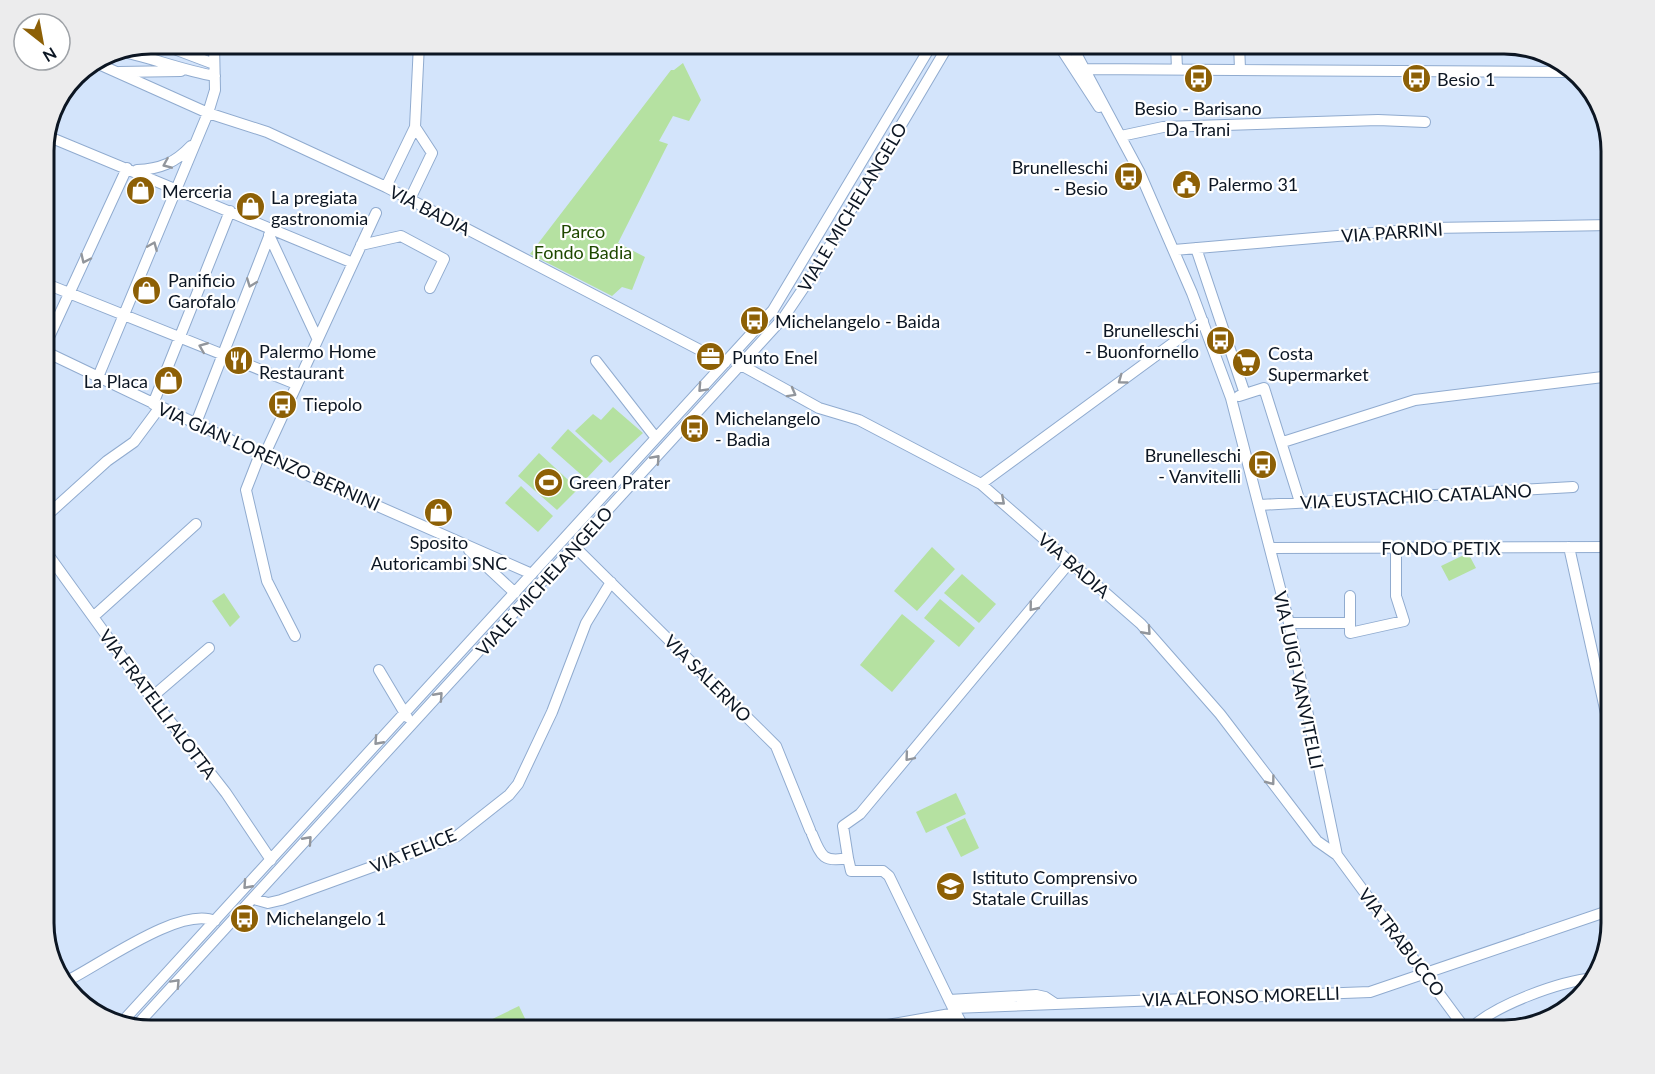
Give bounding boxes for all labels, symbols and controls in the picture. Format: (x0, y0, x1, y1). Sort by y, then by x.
north arrow (12, 12, 72, 72)
text: N (40, 44, 60, 67)
bus stop icon: Besio - Barisano Da Trani (1182, 63, 1214, 95)
bus stop icon: Besio 1 (1400, 63, 1432, 95)
place label: Besio 1 (1437, 68, 1495, 90)
place label: Besio - Barisano Da Trani (1134, 97, 1262, 140)
street label: VIALE MICHELANGELO (793, 118, 911, 296)
place label: Brunelleschi - Besio (1012, 156, 1108, 199)
one-way arrow (163, 157, 174, 169)
bus stop icon: Brunelleschi - Besio (1113, 161, 1145, 193)
public building icon: Palermo 31 (1171, 168, 1203, 200)
place label: Palermo 31 (1208, 173, 1298, 195)
shop icon: Merceria (125, 175, 157, 207)
place label: Merceria (162, 180, 232, 202)
street label: VIA BADIA (386, 180, 475, 240)
place label: La pregiata gastronomia (271, 186, 368, 229)
shop icon: La pregiata gastronomia (234, 191, 266, 223)
street label: VIA PARRINI (1340, 217, 1444, 247)
park label: Parco Fondo Badia (534, 220, 632, 263)
one-way arrow (146, 241, 158, 252)
one-way arrow (80, 253, 92, 264)
place label: Panificio Garofalo (168, 269, 236, 312)
shop icon: Panificio Garofalo (131, 274, 163, 306)
one-way arrow (246, 277, 258, 288)
bus stop icon: Michelangelo - Baida (738, 305, 770, 337)
place label: Michelangelo - Baida (775, 310, 940, 332)
place label: Brunelleschi - Buonfornello (1085, 319, 1199, 362)
bus stop icon: Brunelleschi - Buonfornello (1204, 324, 1236, 356)
place label: Palermo Home Restaurant (259, 340, 376, 383)
office icon: Punto Enel (695, 341, 727, 373)
one-way arrow (198, 342, 209, 354)
place label: Costa Supermarket (1268, 342, 1369, 385)
restaurant icon: Palermo Home Restaurant (222, 345, 254, 377)
place label: Punto Enel (732, 346, 818, 368)
supermarket icon: Costa Supermarket (1231, 347, 1263, 379)
shop icon: La Placa (153, 365, 185, 397)
place label: La Placa (84, 370, 148, 392)
one-way arrow (1117, 373, 1128, 384)
one-way arrow (698, 381, 709, 391)
one-way arrow (786, 386, 796, 398)
bus stop icon: Tiepolo (266, 388, 298, 420)
place label: Tiepolo (303, 393, 362, 415)
street label: VIA GIAN LORENZO BERNINI (154, 397, 384, 515)
place label: Michelangelo - Badia (715, 407, 820, 450)
bus stop icon: Michelangelo - Badia (678, 412, 710, 444)
place label: Brunelleschi - Vanvitelli (1145, 444, 1241, 487)
bus stop icon: Brunelleschi - Vanvitelli (1246, 449, 1278, 481)
one-way arrow (649, 455, 660, 466)
sports icon: Green Prater (532, 466, 564, 498)
place label: Green Prater (569, 471, 671, 493)
street label: VIA EUSTACHIO CATALANO (1300, 479, 1532, 513)
one-way arrow (994, 494, 1005, 505)
shop icon: Sposito Autoricambi SNC (423, 497, 455, 529)
street label: VIALE MICHELANGELO (471, 502, 617, 660)
street label: VIA BADIA (1034, 528, 1115, 603)
place label: Sposito Autoricambi SNC (371, 531, 507, 574)
street label: FONDO PETIX (1381, 537, 1501, 559)
street label: VIA LUIGI VANVITELLI (1269, 589, 1329, 771)
one-way arrow (1029, 600, 1040, 611)
one-way arrow (1140, 624, 1151, 635)
street label: VIA FRATELLI ALOTTA (95, 625, 222, 784)
street label: VIA SALERNO (660, 630, 756, 726)
one-way arrow (432, 692, 443, 703)
one-way arrow (375, 734, 386, 745)
one-way arrow (905, 750, 916, 761)
one-way arrow (1264, 774, 1275, 785)
street label: VIA FELICE (367, 823, 459, 877)
one-way arrow (301, 836, 312, 847)
place label: Istituto Comprensivo Statale Cruillas (972, 866, 1137, 909)
school or university icon: Istituto Comprensivo Statale Cruillas (935, 871, 967, 903)
one-way arrow (243, 879, 254, 889)
street label: VIA TRABUCCO (1354, 884, 1450, 1000)
bus stop icon: Michelangelo 1 (229, 902, 261, 934)
place label: Michelangelo 1 (266, 907, 387, 929)
one-way arrow (169, 980, 180, 990)
street label: VIA ALFONSO MORELLI (1142, 982, 1340, 1010)

